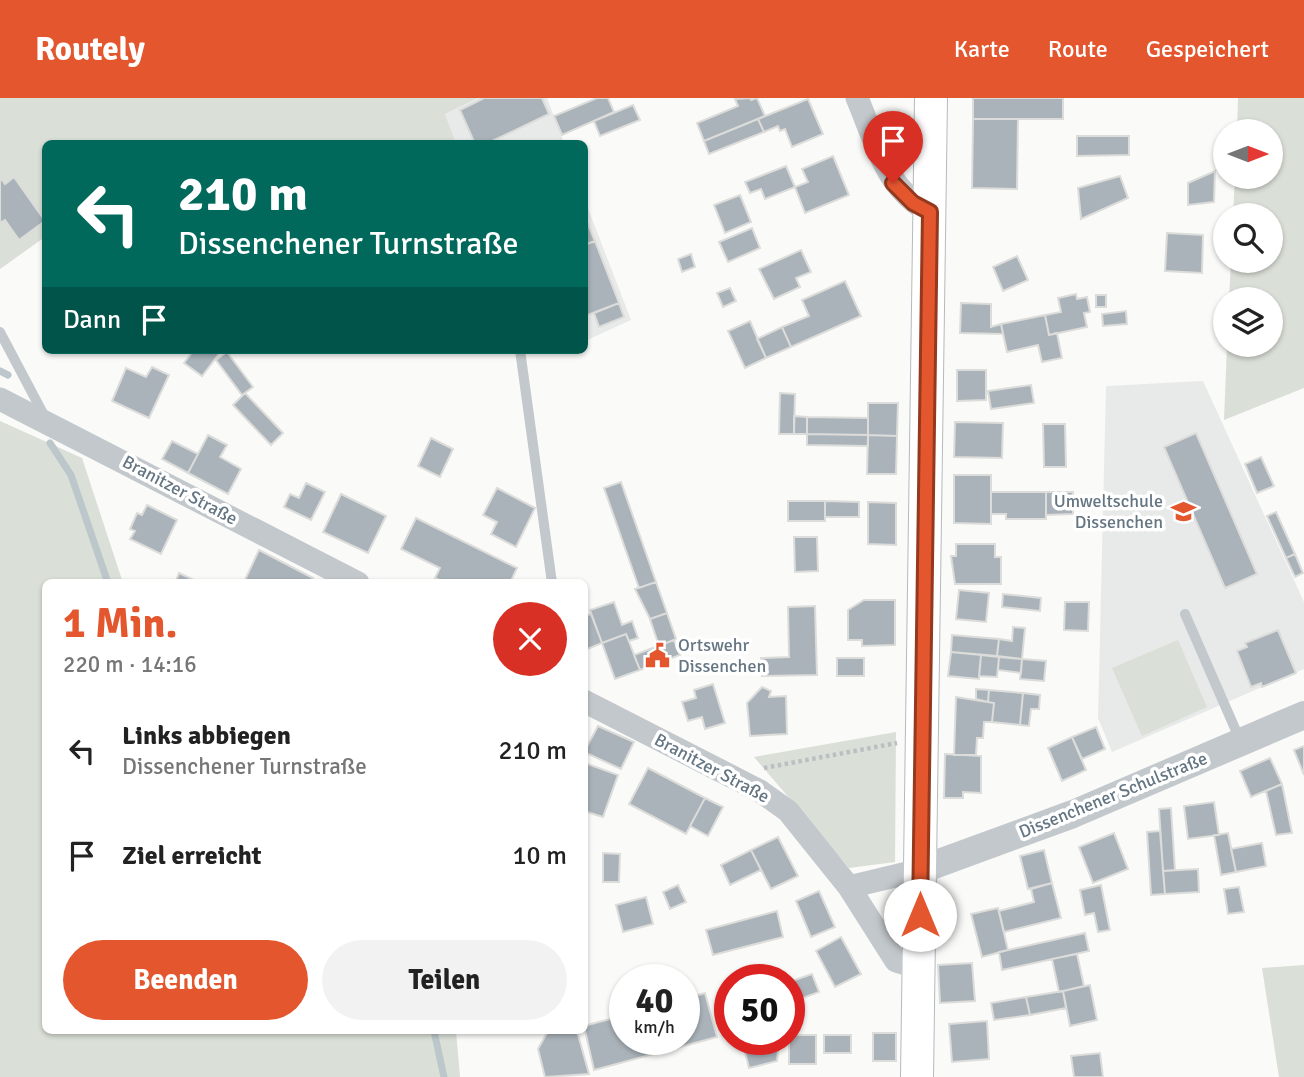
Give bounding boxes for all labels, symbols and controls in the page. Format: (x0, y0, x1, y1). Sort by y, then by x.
text: Routely (35, 29, 145, 70)
text: Karte (954, 34, 1010, 64)
text: Route (1048, 34, 1108, 64)
text: Gespeichert (1146, 34, 1269, 64)
pin (863, 111, 923, 183)
north arrow (1213, 119, 1283, 189)
map controls (1213, 119, 1283, 357)
icon: arrive (874, 122, 912, 160)
text: 210 m (178, 164, 308, 224)
icon: left (63, 168, 154, 259)
button: search (1213, 203, 1283, 273)
text: Dissenchener Turnstraße (178, 224, 519, 263)
button: layers (1213, 287, 1283, 357)
icon: arrive (135, 301, 173, 339)
text: Dann (63, 304, 121, 336)
street label: Branitzer Straße (119, 450, 241, 530)
place label: Umweltschule Dissenchen (1054, 490, 1163, 533)
school or university icon: Umweltschule Dissenchen (1169, 497, 1197, 525)
text: 1 Min. (63, 598, 177, 649)
button: close (493, 602, 567, 676)
place label: Ortswehr Dissenchen (678, 634, 766, 677)
public building icon: Ortswehr Dissenchen (644, 641, 672, 669)
text: 220 m · 14:16 (63, 650, 197, 679)
text: Links abbiegen (122, 720, 291, 752)
street label: Branitzer Straße (651, 728, 773, 808)
icon: left (63, 732, 101, 770)
text: 210 m (498, 735, 567, 767)
street label: Dissenchener Schulstraße (1016, 747, 1210, 843)
text: Dissenchener Turnstraße (122, 752, 367, 781)
icon: arrive (63, 837, 101, 875)
text: Ziel erreicht (122, 840, 262, 872)
text: 10 m (512, 840, 567, 872)
position arrow (883, 878, 957, 952)
button: Beenden (63, 940, 308, 1020)
button: Teilen (322, 940, 567, 1020)
speed limit sign: 50 (714, 964, 805, 1055)
text: 40 (636, 979, 673, 1022)
text: km/h (634, 1016, 675, 1038)

